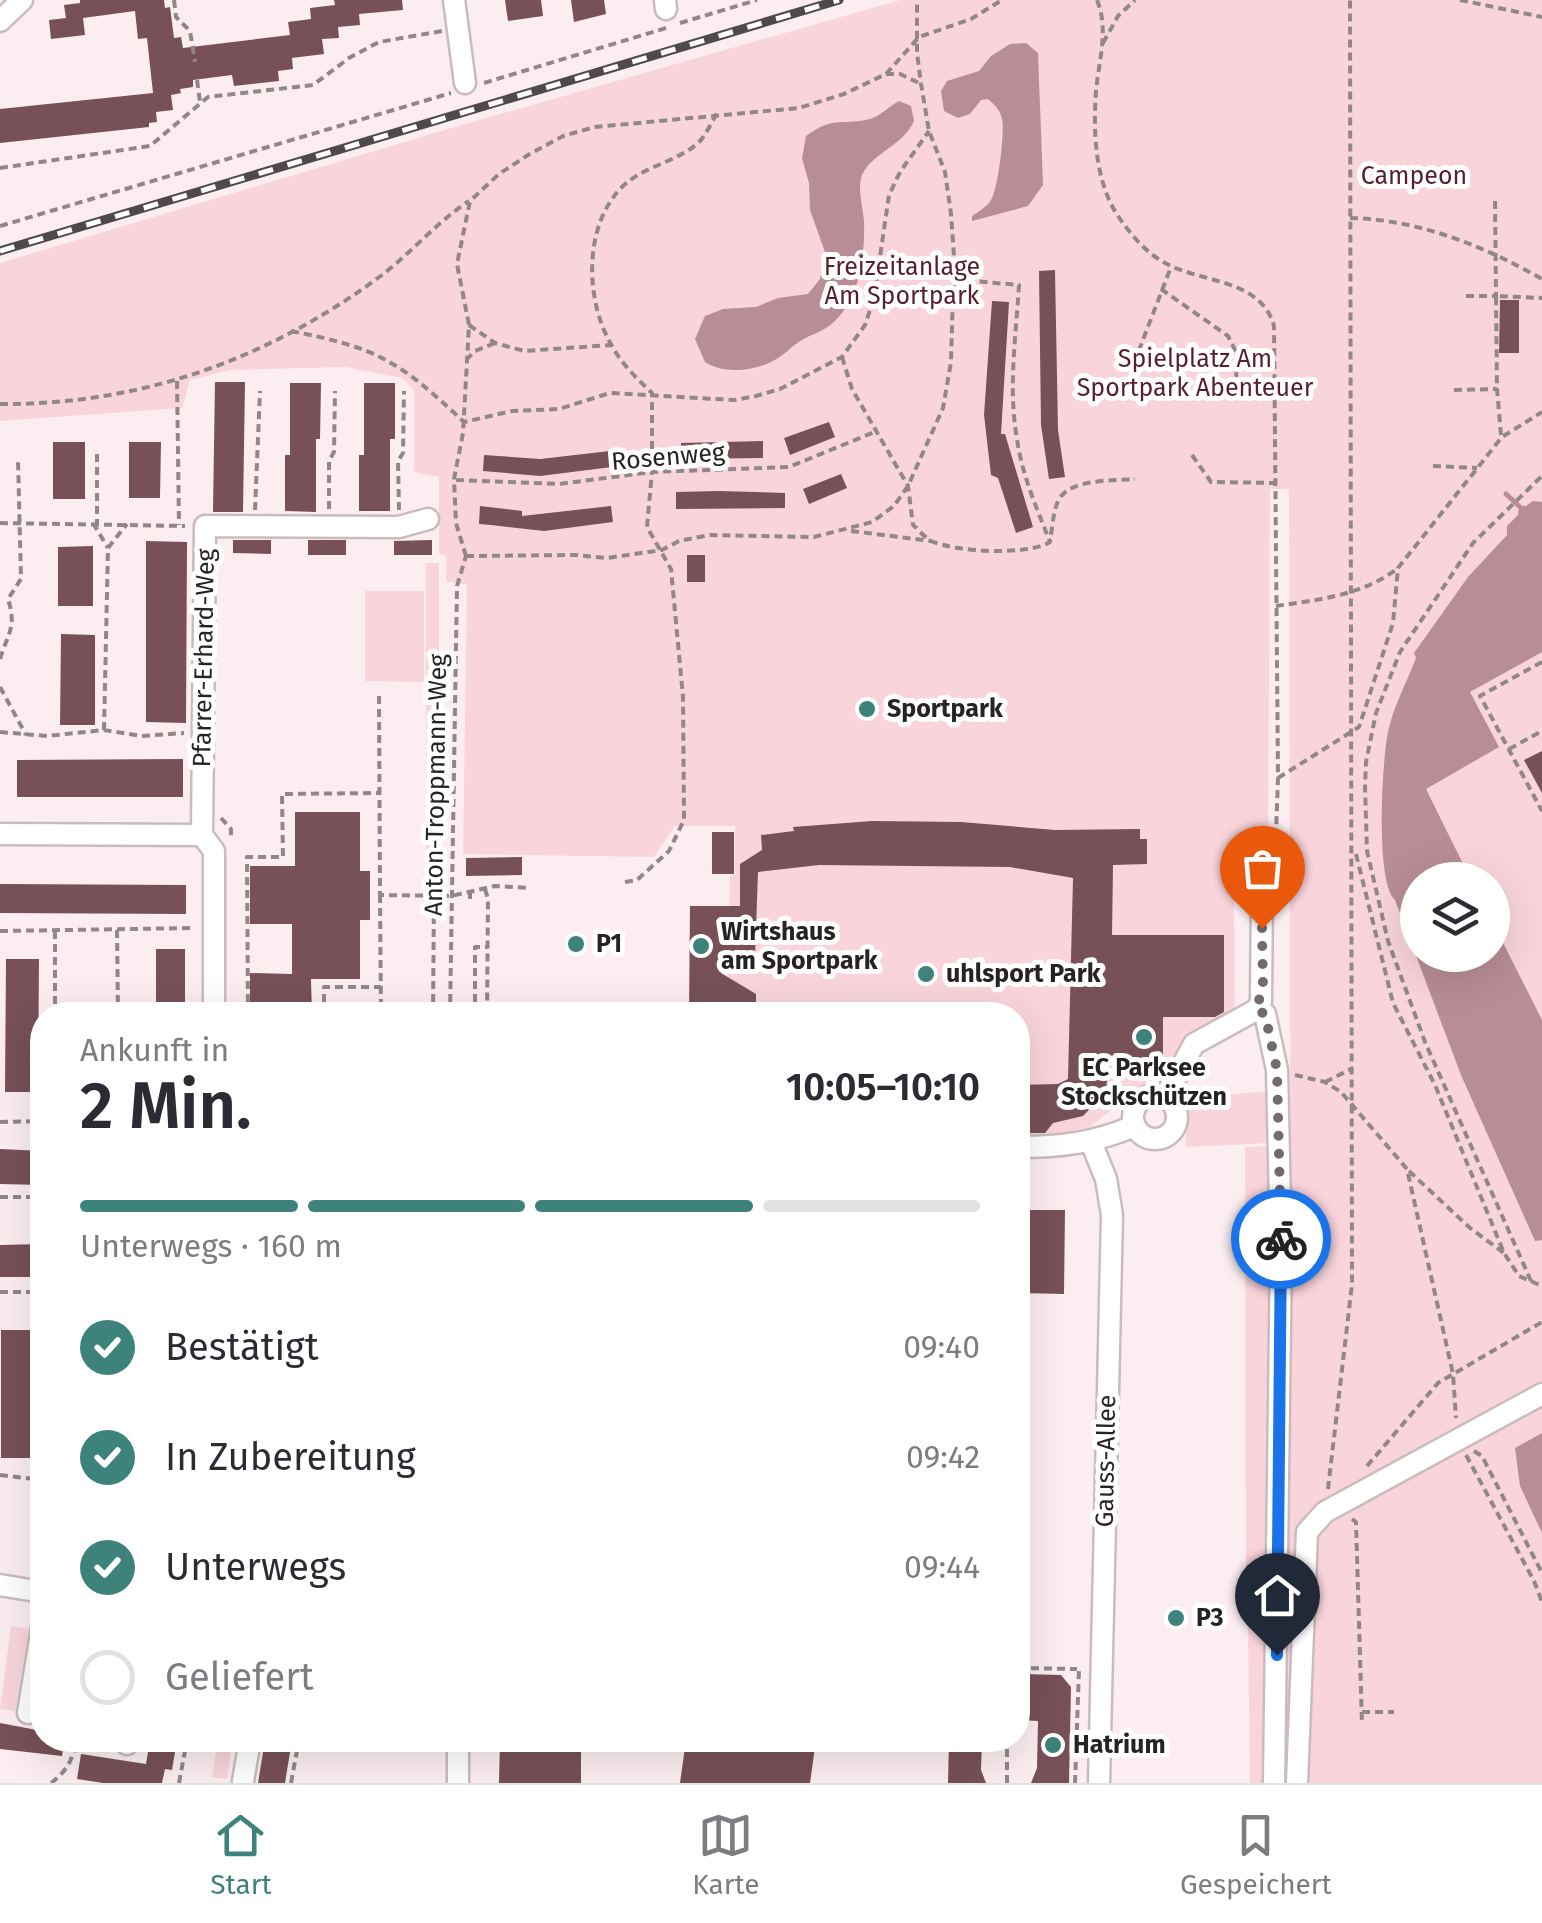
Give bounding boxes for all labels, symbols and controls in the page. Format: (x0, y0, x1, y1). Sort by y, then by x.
park label: Campeon (1361, 161, 1467, 191)
park label: Freizeitanlage Am Sportpark (824, 252, 980, 311)
park label: Spielplatz Am Sportpark Abenteuer (1077, 344, 1314, 403)
street label: Rosenweg (610, 437, 726, 477)
street label: Pfarrer-Erhard-Weg (187, 548, 221, 768)
street label: Anton-Troppmann-Weg (419, 654, 453, 916)
place label: Sportpark (887, 694, 1004, 724)
marker: Sportpark (856, 698, 878, 720)
pin (1220, 826, 1305, 929)
icon: bag (1235, 841, 1290, 896)
map controls (1400, 862, 1510, 972)
button: layers (1400, 862, 1510, 972)
place label: Wirtshaus am Sportpark (721, 917, 879, 976)
place label: P1 (596, 929, 622, 959)
marker: P1 (565, 933, 587, 955)
marker: Wirtshaus am Sportpark (690, 935, 712, 957)
place label: uhlsport Park (946, 959, 1102, 989)
marker: uhlsport Park (915, 963, 937, 985)
marker: EC Parksee Stockschützen (1133, 1026, 1155, 1048)
text: Ankunft in (80, 1031, 229, 1069)
place label: EC Parksee Stockschützen (1061, 1053, 1227, 1112)
text: 10:05–10:10 (786, 1064, 980, 1110)
text: 2 Min. (80, 1067, 252, 1145)
courier (1231, 1189, 1331, 1289)
icon: bike (1254, 1212, 1309, 1267)
text: Unterwegs · 160 m (80, 1227, 342, 1265)
icon: check (80, 1320, 135, 1375)
text: Bestätigt (165, 1324, 319, 1370)
text: 09:40 (903, 1328, 980, 1366)
street label: Gauss-Allee (1090, 1394, 1122, 1528)
icon: check (80, 1430, 135, 1485)
text: In Zubereitung (165, 1434, 416, 1480)
text: 09:42 (906, 1438, 980, 1476)
icon: check (80, 1540, 135, 1595)
text: Unterwegs (165, 1544, 346, 1590)
text: 09:44 (904, 1548, 980, 1586)
pin (1235, 1553, 1320, 1656)
icon: home (1250, 1568, 1305, 1623)
place label: P3 (1196, 1603, 1224, 1633)
marker: P3 (1165, 1607, 1187, 1629)
text: Geliefert (165, 1654, 314, 1700)
place label: Hatrium (1073, 1730, 1166, 1760)
marker: Hatrium (1042, 1734, 1064, 1756)
tab: Start (210, 1808, 272, 1901)
tab: Karte (692, 1808, 759, 1901)
tab: Gespeichert (1180, 1808, 1332, 1901)

